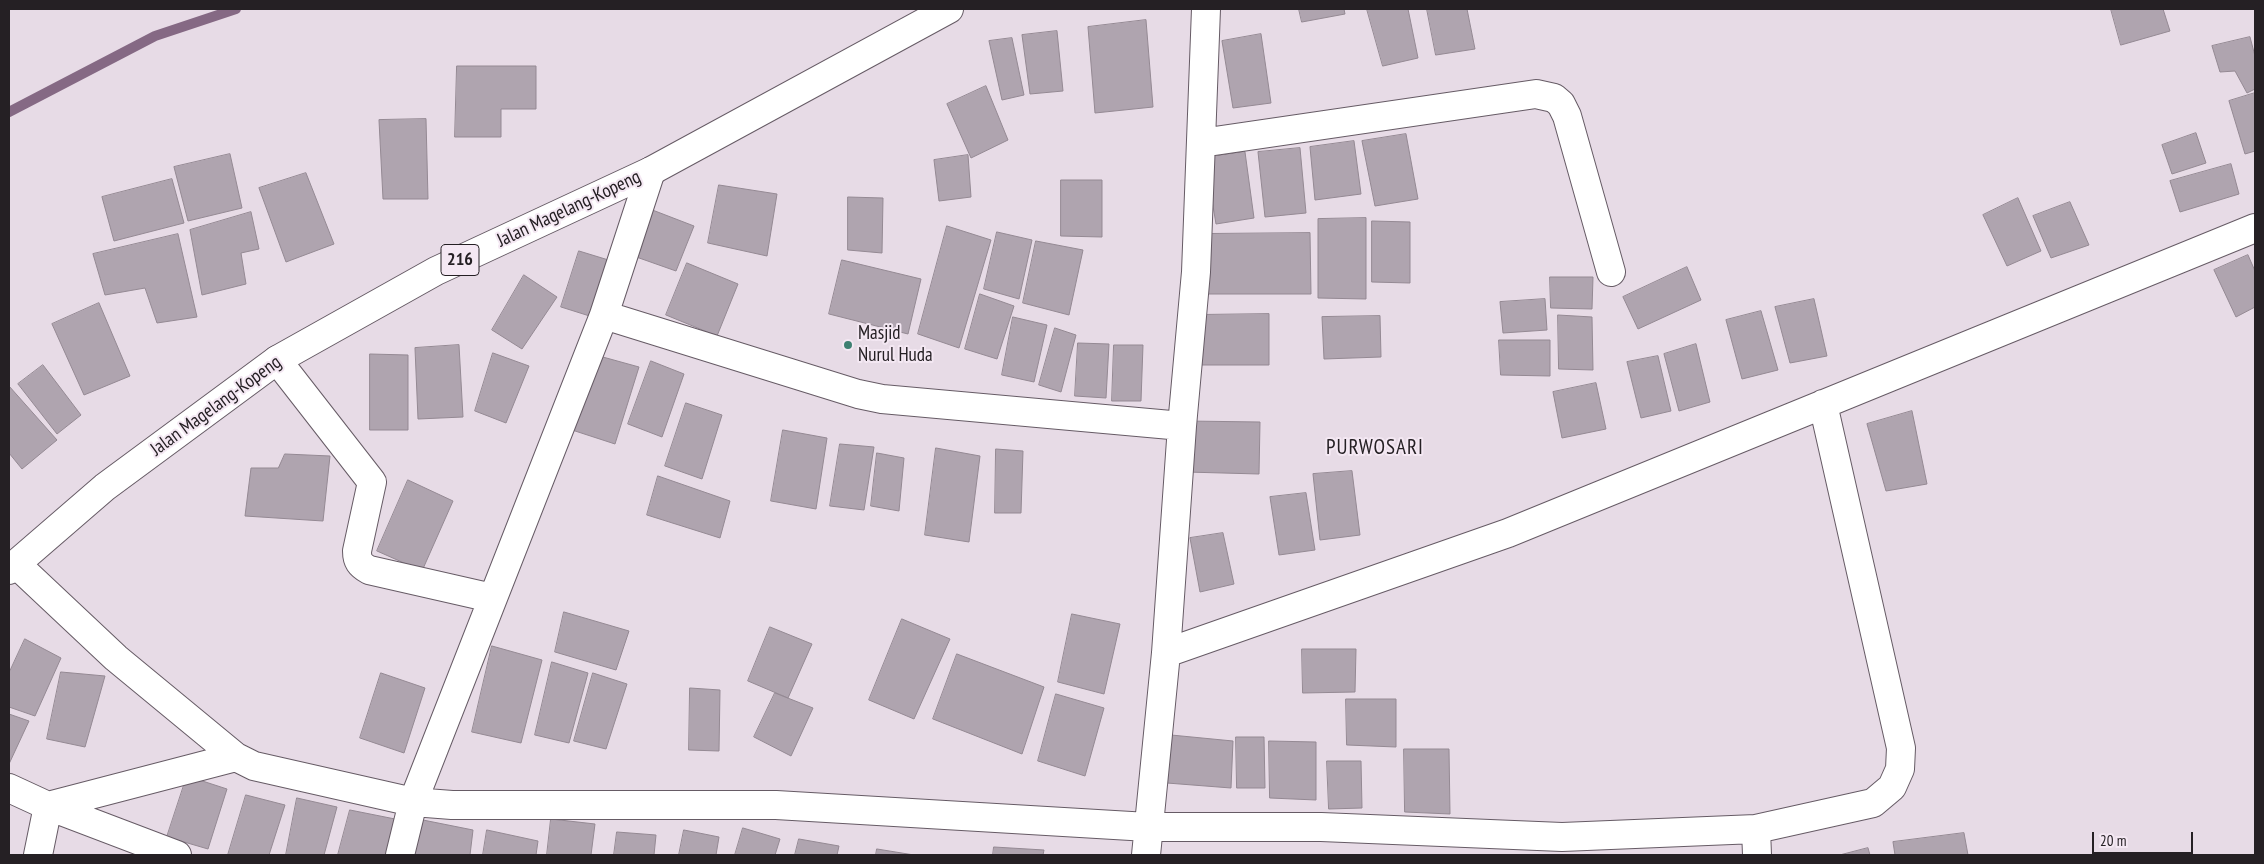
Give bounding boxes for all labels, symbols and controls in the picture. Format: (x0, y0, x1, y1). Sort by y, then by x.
street label: Jalan Magelang-Kopeng (494, 166, 644, 252)
road number: 216 (441, 244, 479, 276)
place label: Masjid Nurul Huda (858, 323, 933, 367)
marker: Masjid Nurul Huda (842, 339, 854, 351)
street label: Jalan Magelang-Kopeng (146, 351, 286, 461)
district label: PURWOSARI (1325, 435, 1425, 461)
scale bar (2094, 822, 2195, 854)
text: 20 m (2100, 831, 2126, 850)

